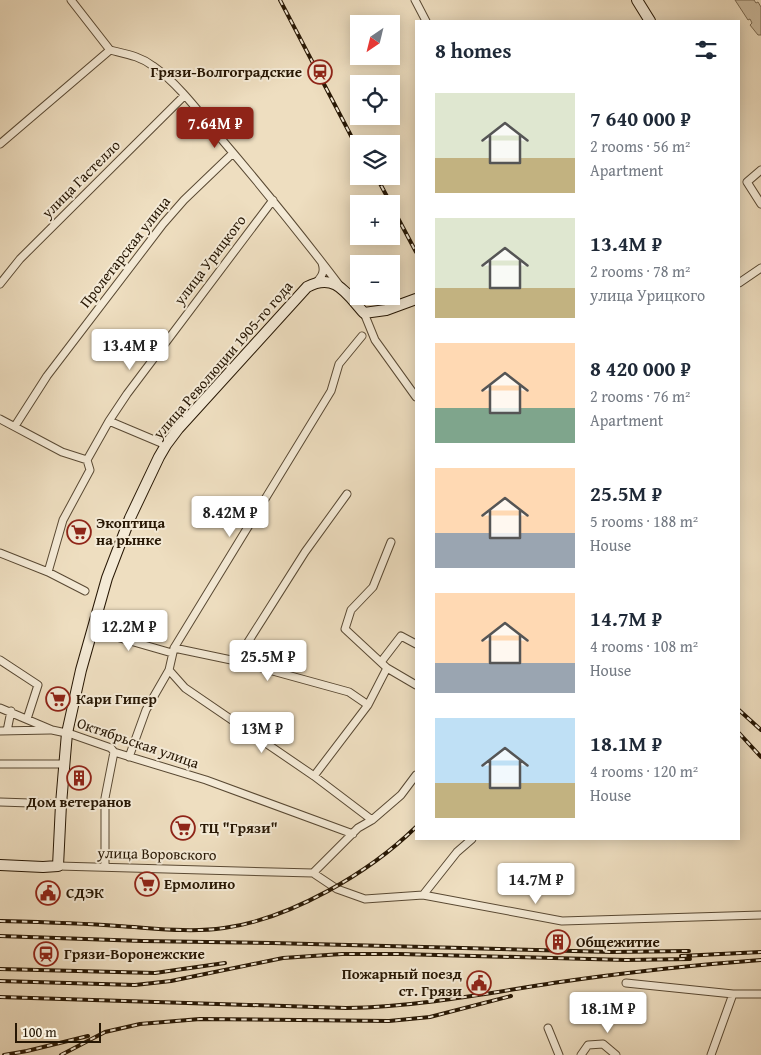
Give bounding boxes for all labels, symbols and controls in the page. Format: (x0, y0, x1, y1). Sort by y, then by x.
north arrow (350, 15, 400, 65)
map controls (350, 15, 400, 305)
text: 8 homes (435, 35, 511, 66)
icon: filters (692, 36, 720, 64)
station icon: Грязи-Волгоградские (307, 59, 333, 85)
place label: Грязи-Волгоградские (151, 61, 302, 82)
button: locate (350, 75, 400, 125)
text: 7 640 000 ₽ (590, 103, 691, 134)
pin: 7.64M ₽ (169, 106, 261, 149)
text: 7.64M ₽ (188, 111, 242, 135)
icon: home (475, 113, 535, 173)
street label: улица Гастелло (36, 134, 125, 223)
text: 2 rooms · 56 m² (590, 134, 690, 158)
button: layers (350, 135, 400, 185)
text: Apartment (590, 158, 663, 182)
street label: Пролетарская улица (74, 191, 175, 312)
button: + (350, 195, 400, 245)
street label: улица Урицкого (168, 210, 251, 310)
text: 13.4M ₽ (590, 228, 662, 259)
icon: home (475, 238, 535, 298)
button: − (350, 255, 400, 305)
text: 2 rooms · 78 m² (590, 259, 690, 283)
street label: улица Революции 1905-го года (147, 275, 298, 444)
text: улица Урицкого (590, 283, 705, 307)
pin: 13.4M ₽ (84, 328, 176, 371)
text: 13.4M ₽ (103, 333, 157, 357)
text: 8 420 000 ₽ (590, 353, 691, 384)
icon: home (475, 363, 535, 423)
text: 2 rooms · 76 m² (590, 384, 690, 408)
text: Apartment (590, 408, 663, 432)
text: 25.5M ₽ (590, 478, 662, 509)
icon: home (475, 488, 535, 548)
pin: 8.42M ₽ (184, 496, 276, 538)
text: 8.42M ₽ (203, 500, 257, 524)
text: 5 rooms · 188 m² (590, 509, 698, 533)
place label: Экоптица на рынке (96, 512, 166, 550)
supermarket icon: Экоптица на рынке (66, 519, 92, 545)
text: House (590, 533, 631, 557)
text: 14.7M ₽ (590, 603, 662, 634)
pin: 12.2M ₽ (83, 610, 175, 652)
icon: home (475, 613, 535, 673)
text: 12.2M ₽ (102, 614, 156, 638)
text: 4 rooms · 108 m² (590, 634, 698, 658)
pin: 25.5M ₽ (222, 640, 314, 682)
text: 25.5M ₽ (241, 644, 295, 668)
text: House (590, 658, 631, 682)
supermarket icon: Кари Гипер (45, 686, 71, 712)
place label: Кари Гипер (76, 688, 157, 709)
street label: Октябрьская улица (74, 712, 203, 774)
pin: 13M ₽ (227, 712, 297, 754)
text: 13M ₽ (241, 716, 283, 740)
text: 18.1M ₽ (590, 728, 662, 759)
icon: home (475, 738, 535, 798)
text: 4 rooms · 120 m² (590, 759, 698, 783)
building icon: Дом ветеранов (66, 765, 92, 791)
text: House (590, 783, 631, 807)
place label: Дом ветеранов (26, 791, 132, 812)
supermarket icon: ТЦ "Грязи" (170, 815, 196, 841)
place label: ТЦ "Грязи" (200, 817, 278, 838)
street label: улица Воровского (96, 842, 217, 865)
pin: 14.7M ₽ (490, 862, 582, 905)
text: 14.7M ₽ (509, 867, 563, 891)
supermarket icon: Ермолино (134, 871, 160, 897)
place label: Ермолино (164, 873, 235, 894)
public building icon: СДЭК (35, 880, 61, 906)
place label: СДЭК (66, 882, 104, 903)
building icon: Общежитие (545, 929, 571, 955)
place label: Общежитие (576, 931, 660, 952)
station icon: Грязи-Воронежские (33, 941, 59, 967)
place label: Грязи-Воронежские (64, 943, 205, 964)
place label: Пожарный поезд ст. Грязи (342, 963, 463, 1001)
public building icon: Пожарный поезд ст. Грязи (466, 970, 492, 996)
pin: 18.1M ₽ (562, 992, 654, 1034)
text: 18.1M ₽ (581, 996, 635, 1020)
scale bar (15, 1020, 101, 1043)
text: 100 m (22, 1022, 57, 1042)

